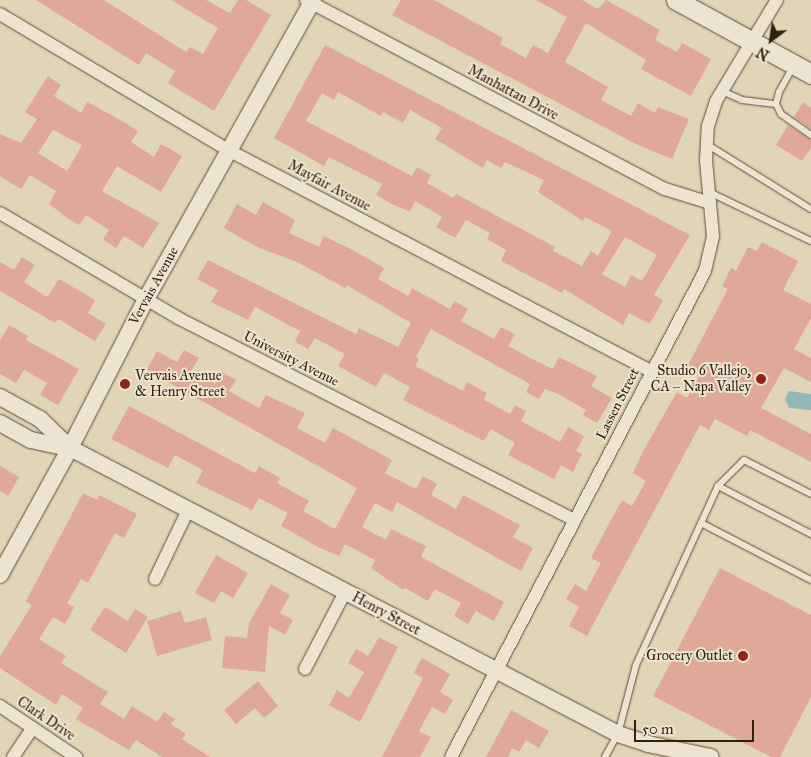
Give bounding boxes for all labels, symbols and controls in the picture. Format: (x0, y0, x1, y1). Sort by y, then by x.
north arrow (746, 15, 796, 65)
text: N (754, 43, 772, 64)
street label: Manhattan Drive (465, 62, 561, 124)
street label: Mayfair Avenue (285, 157, 373, 215)
street label: Vervais Avenue (126, 244, 182, 328)
street label: University Avenue (240, 328, 342, 390)
place label: Studio 6 Vallejo, CA – Napa Valley (651, 363, 751, 396)
street label: Lassen Street (593, 366, 643, 442)
place label: Vervais Avenue & Henry Street (135, 368, 225, 401)
marker: Studio 6 Vallejo, CA – Napa Valley (755, 373, 767, 385)
marker: Vervais Avenue & Henry Street (119, 378, 131, 390)
street label: Henry Street (349, 589, 423, 639)
place label: Grocery Outlet (646, 648, 733, 664)
marker: Grocery Outlet (737, 650, 749, 662)
street label: Clark Drive (14, 694, 78, 744)
scale bar (636, 710, 756, 742)
text: 50 m (642, 720, 674, 738)

